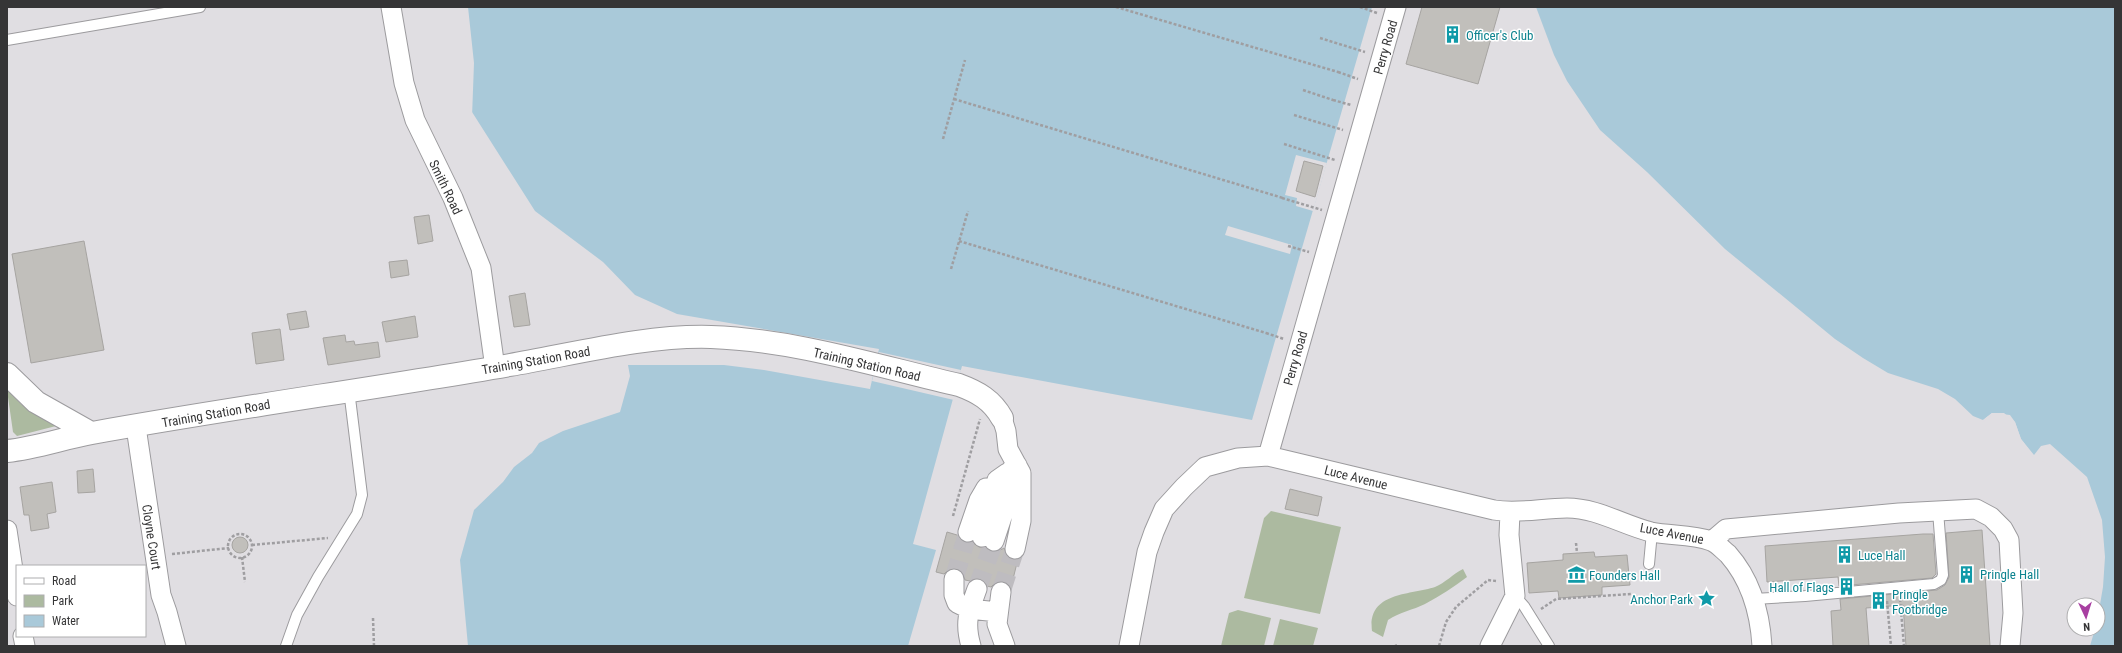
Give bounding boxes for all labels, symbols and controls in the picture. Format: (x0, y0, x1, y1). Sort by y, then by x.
street label: Perry Road (1371, 18, 1400, 76)
building icon: Officer's Club (1443, 25, 1463, 45)
place label: Officer's Club (1466, 28, 1533, 43)
street label: Smith Road (426, 158, 465, 217)
street label: Perry Road (1281, 329, 1310, 387)
street label: Training Station Road (481, 344, 591, 377)
street label: Training Station Road (812, 345, 922, 384)
street label: Training Station Road (161, 397, 271, 430)
street label: Luce Avenue (1323, 462, 1389, 493)
street label: Cloyne Court (139, 503, 164, 571)
street label: Luce Avenue (1639, 520, 1705, 547)
building icon: Luce Hall (1835, 545, 1855, 565)
place label: Luce Hall (1858, 548, 1906, 563)
building icon: Pringle Hall (1957, 564, 1977, 584)
legend (16, 565, 146, 637)
museum icon: Founders Hall (1566, 565, 1586, 585)
place label: Pringle Hall (1980, 567, 2039, 582)
place label: Founders Hall (1589, 568, 1660, 583)
text: Road (52, 574, 76, 588)
building icon: Hall of Flags (1837, 577, 1857, 597)
place label: Hall of Flags (1769, 580, 1834, 595)
place label: Pringle Footbridge (1892, 587, 1947, 617)
place icon: Anchor Park (1696, 589, 1716, 609)
building icon: Pringle Footbridge (1869, 591, 1889, 611)
place label: Anchor Park (1630, 592, 1693, 607)
text: Park (52, 594, 74, 608)
north arrow (2066, 597, 2106, 637)
text: Water (52, 614, 80, 628)
text: N (2083, 620, 2090, 633)

